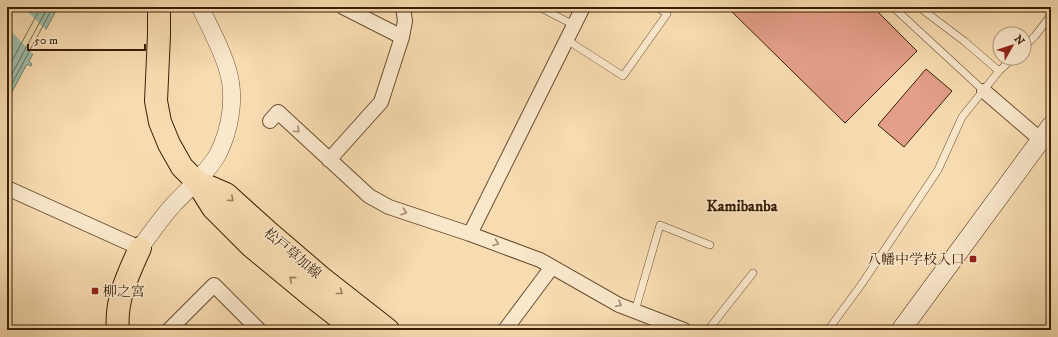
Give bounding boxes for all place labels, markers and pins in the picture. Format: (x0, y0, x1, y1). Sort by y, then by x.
place label: 八幡中学校入口 (867, 251, 965, 269)
marker: 八幡中学校入口 (968, 254, 978, 264)
place label: 柳之宮 (103, 283, 145, 301)
marker: 柳之宮 (90, 286, 100, 296)

